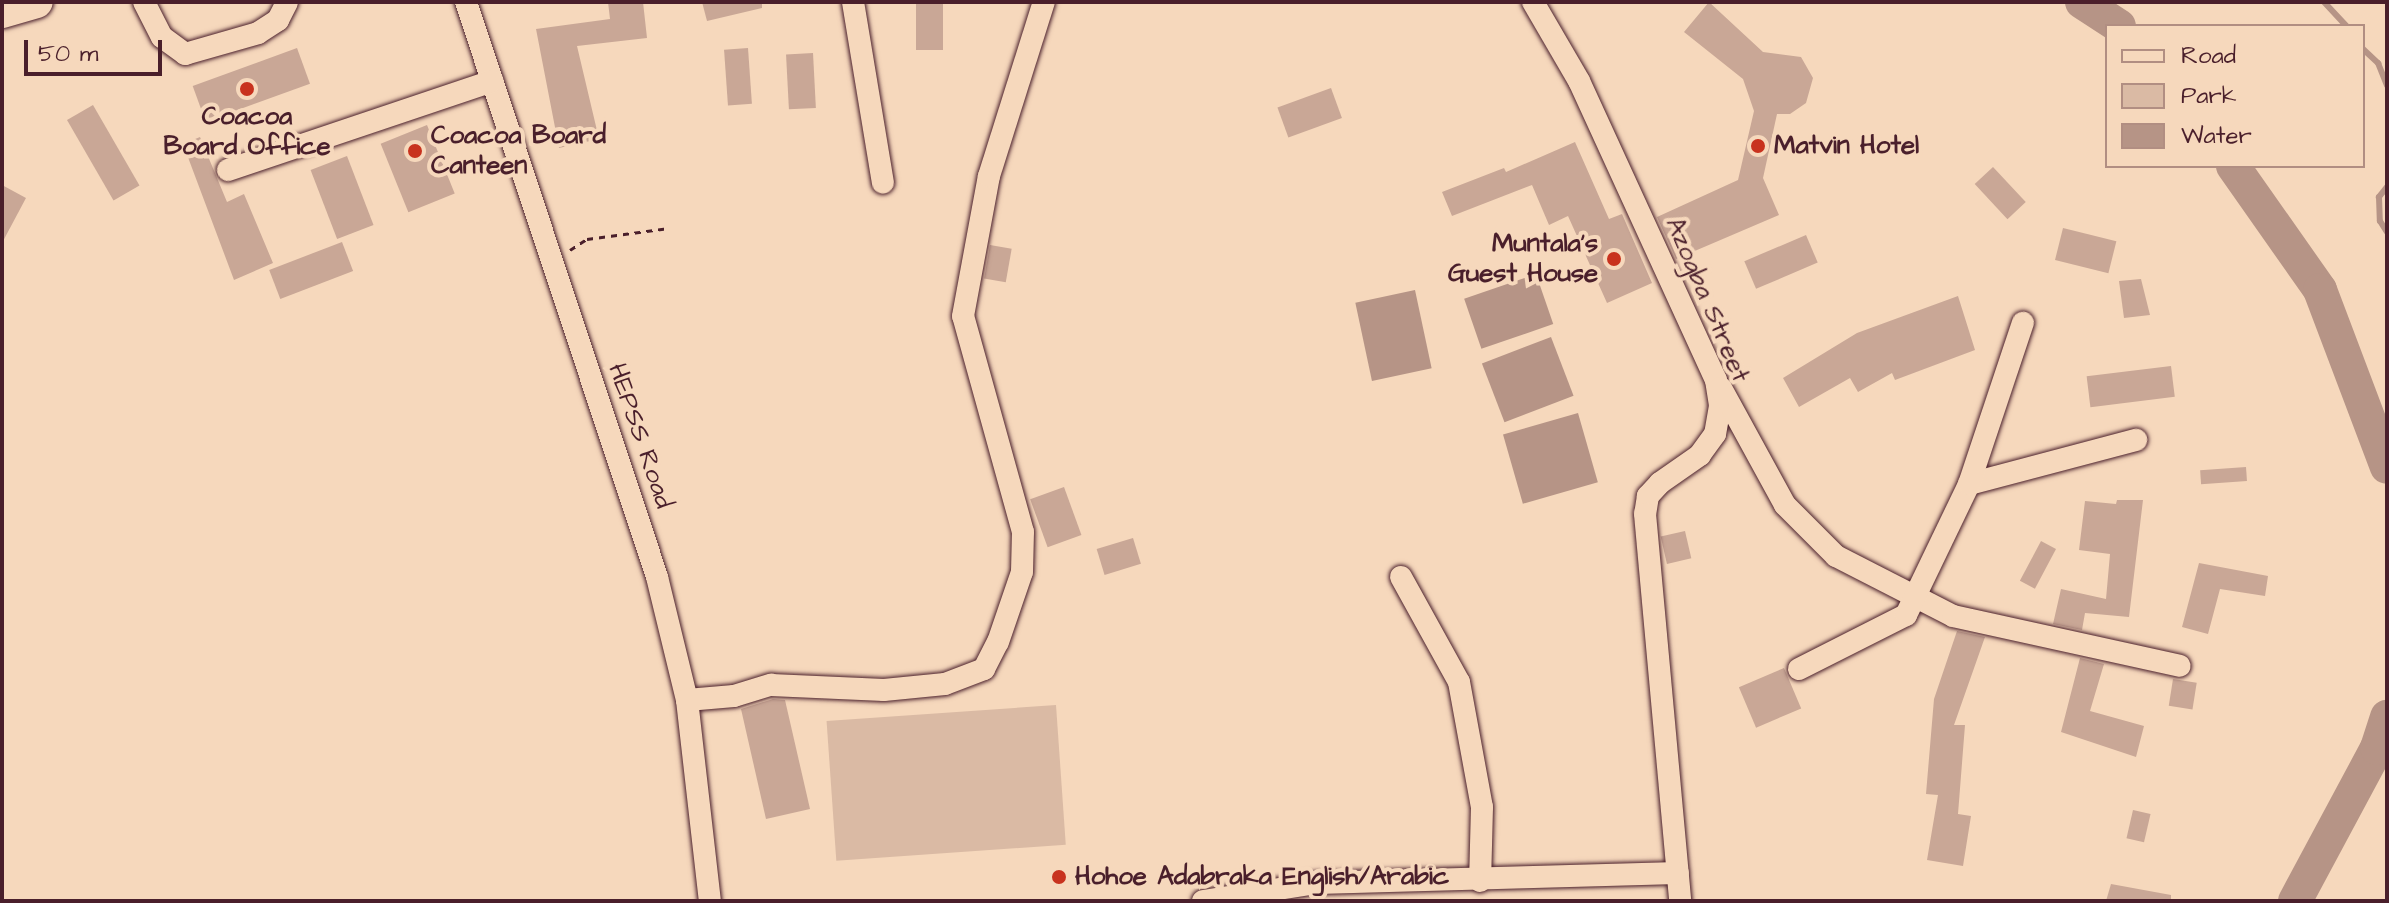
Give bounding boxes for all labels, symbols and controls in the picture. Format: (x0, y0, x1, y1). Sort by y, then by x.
scale bar (28, 24, 166, 74)
legend (2105, 24, 2365, 168)
text: 50 m (38, 37, 98, 71)
text: Road (2181, 39, 2236, 73)
text: Park (2181, 79, 2237, 113)
marker: Coacoa Board Office (238, 80, 256, 98)
place label: Coacoa Board Office (163, 101, 331, 162)
text: Water (2181, 119, 2252, 153)
place label: Coacoa Board Canteen (431, 120, 606, 182)
place label: Matvin Hotel (1774, 130, 1919, 162)
marker: Matvin Hotel (1749, 137, 1767, 155)
marker: Coacoa Board Canteen (406, 142, 424, 160)
street label: Azogba Street (1658, 213, 1756, 387)
place label: Muntala's Guest House (1448, 228, 1598, 290)
marker: Muntala's Guest House (1605, 250, 1623, 268)
street label: HEPSS Road (601, 359, 679, 513)
place label: Hohoe Adabraka English/Arabic (1075, 861, 1449, 893)
marker: Hohoe Adabraka English/Arabic (1050, 868, 1068, 886)

